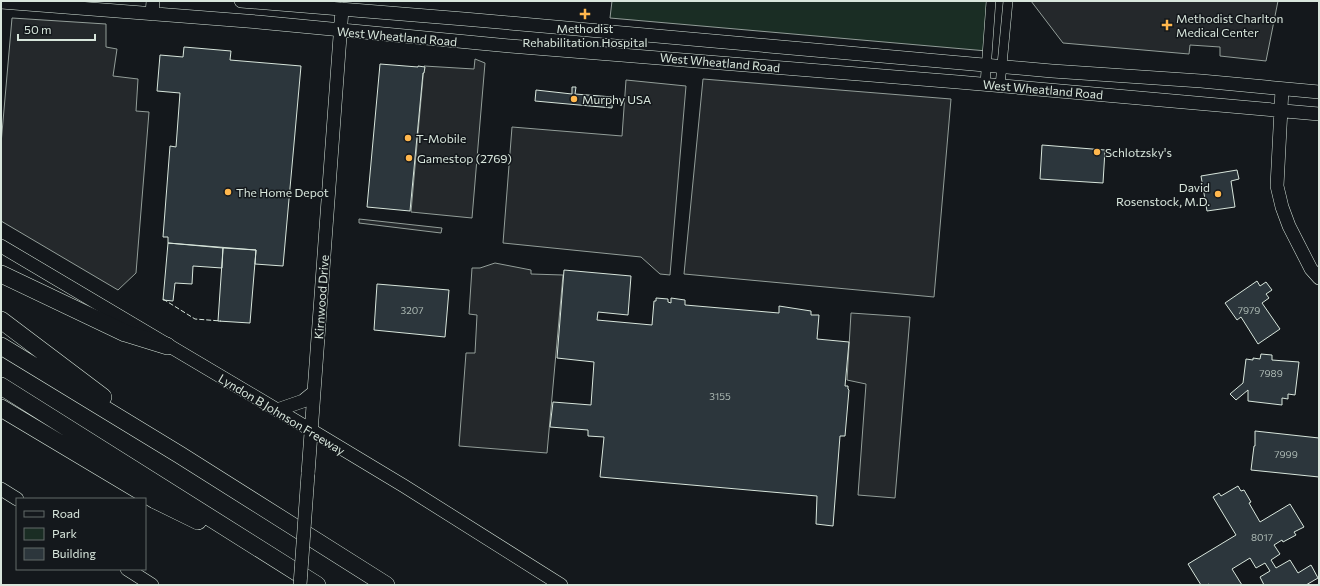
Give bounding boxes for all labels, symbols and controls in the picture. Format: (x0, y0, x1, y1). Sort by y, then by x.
marker: Methodist Rehabilitation Hospital (579, 8, 591, 20)
place label: Methodist Charlton Medical Center (1176, 11, 1283, 39)
scale bar (18, 16, 95, 42)
marker: Methodist Charlton Medical Center (1161, 19, 1173, 31)
place label: Methodist Rehabilitation Hospital (523, 21, 647, 49)
text: 50 m (24, 22, 52, 36)
street label: West Wheatland Road (336, 24, 458, 48)
street label: West Wheatland Road (659, 50, 781, 74)
street label: West Wheatland Road (982, 77, 1104, 101)
place label: Murphy USA (582, 92, 651, 106)
marker: Murphy USA (569, 94, 579, 104)
place label: T-Mobile (416, 131, 466, 145)
marker: T-Mobile (403, 133, 413, 143)
place label: Schlotzsky's (1105, 145, 1172, 159)
marker: Schlotzsky's (1092, 147, 1102, 157)
place label: Gamestop (2769) (417, 151, 512, 165)
marker: Gamestop (2769) (404, 153, 414, 163)
place label: David Rosenstock, M.D. (1116, 180, 1210, 208)
place label: The Home Depot (236, 185, 329, 199)
marker: The Home Depot (223, 187, 233, 197)
marker: David Rosenstock, M.D. (1213, 189, 1223, 199)
street label: Kirnwood Drive (311, 254, 331, 340)
house number: 3207 (401, 304, 423, 316)
house number: 7979 (1238, 304, 1260, 316)
house number: 7989 (1259, 367, 1283, 379)
street label: Lyndon B Johnson Freeway (216, 371, 348, 458)
house number: 3155 (709, 390, 731, 402)
house number: 7999 (1274, 448, 1298, 460)
legend (16, 498, 146, 570)
text: Road (52, 506, 80, 520)
text: Park (52, 526, 78, 540)
house number: 8017 (1251, 531, 1273, 543)
text: Building (52, 546, 96, 560)

